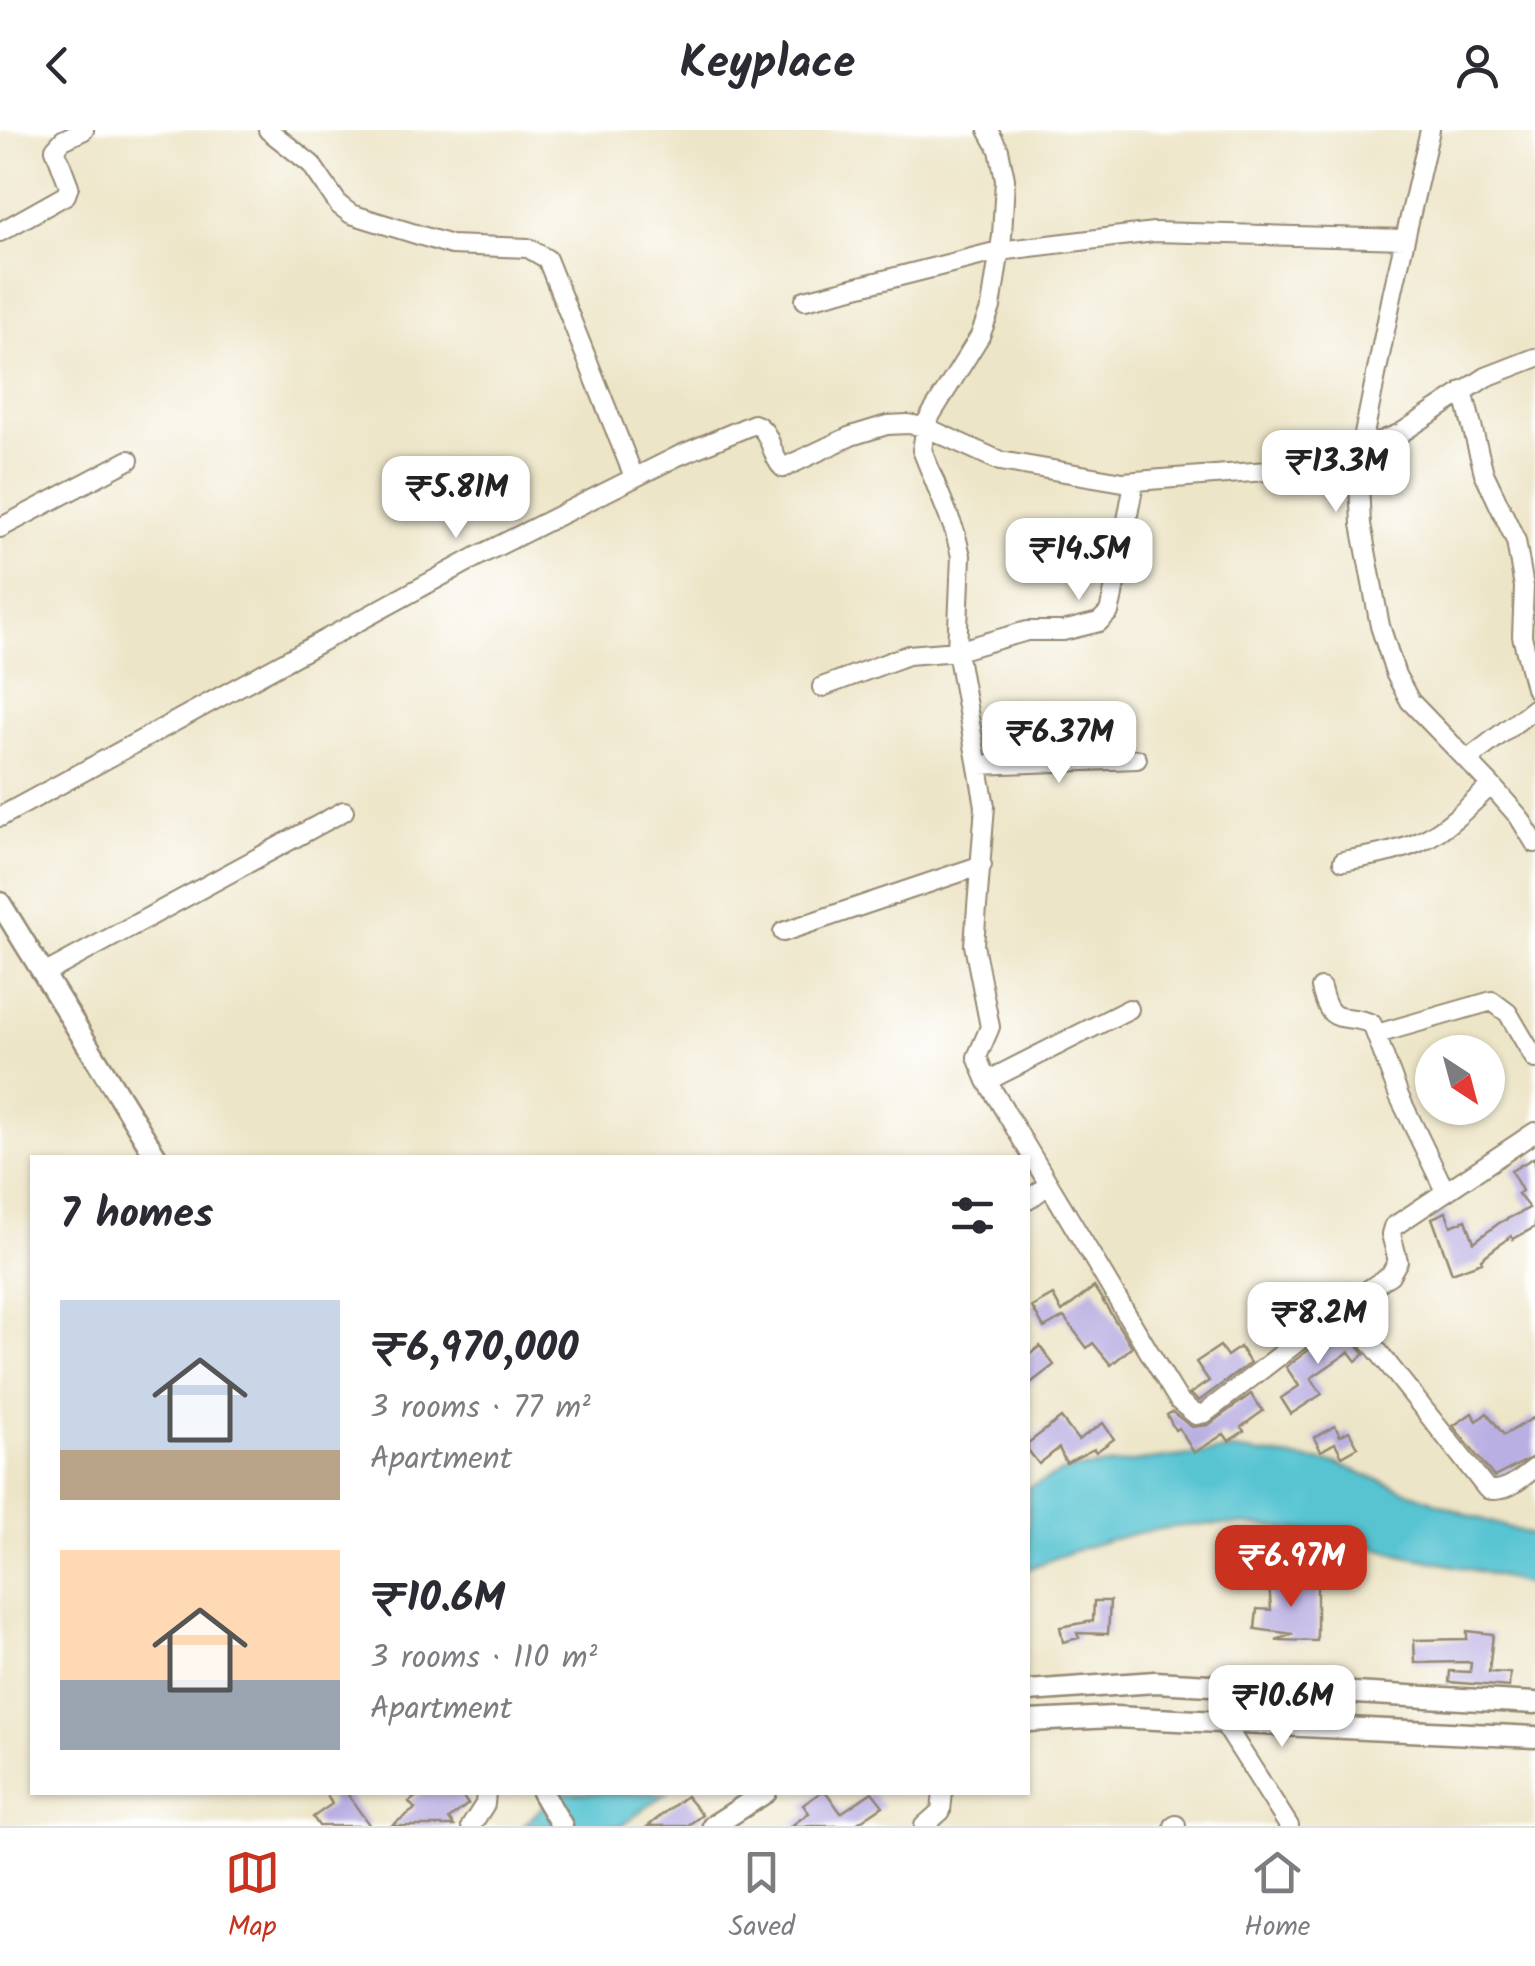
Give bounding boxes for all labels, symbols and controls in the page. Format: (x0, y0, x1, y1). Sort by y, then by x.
text: Keyplace (680, 29, 855, 101)
icon: back (30, 38, 85, 93)
icon: person (1450, 38, 1505, 93)
pin: ₹13.3M (1255, 430, 1417, 515)
text: ₹13.3M (1284, 437, 1388, 488)
pin: ₹5.81M (375, 456, 537, 541)
text: ₹5.81M (404, 463, 508, 514)
pin: ₹14.5M (998, 518, 1160, 603)
text: ₹14.5M (1028, 525, 1130, 576)
pin: ₹6.37M (978, 701, 1140, 786)
text: ₹6.37M (1004, 708, 1114, 759)
north arrow (1415, 1035, 1505, 1125)
map controls (1415, 1035, 1505, 1125)
text: 7 homes (60, 1182, 213, 1249)
icon: filters (945, 1188, 1000, 1243)
pin: ₹8.2M (1248, 1282, 1388, 1367)
text: ₹8.2M (1269, 1289, 1367, 1340)
text: ₹6,970,000 (370, 1316, 579, 1383)
icon: home (140, 1340, 260, 1460)
text: 3 rooms · 77 m² (370, 1383, 591, 1434)
text: Apartment (370, 1434, 512, 1485)
pin: ₹6.97M (1210, 1525, 1372, 1610)
text: ₹6.97M (1237, 1532, 1345, 1583)
text: ₹10.6M (370, 1566, 505, 1633)
icon: home (140, 1590, 260, 1710)
text: 3 rooms · 110 m² (370, 1633, 597, 1684)
pin: ₹10.6M (1201, 1665, 1363, 1750)
text: ₹10.6M (1230, 1672, 1334, 1723)
text: Apartment (370, 1684, 512, 1735)
tab: Map (225, 1845, 280, 1950)
tab: Saved (729, 1845, 795, 1950)
tab: Home (1244, 1845, 1310, 1950)

